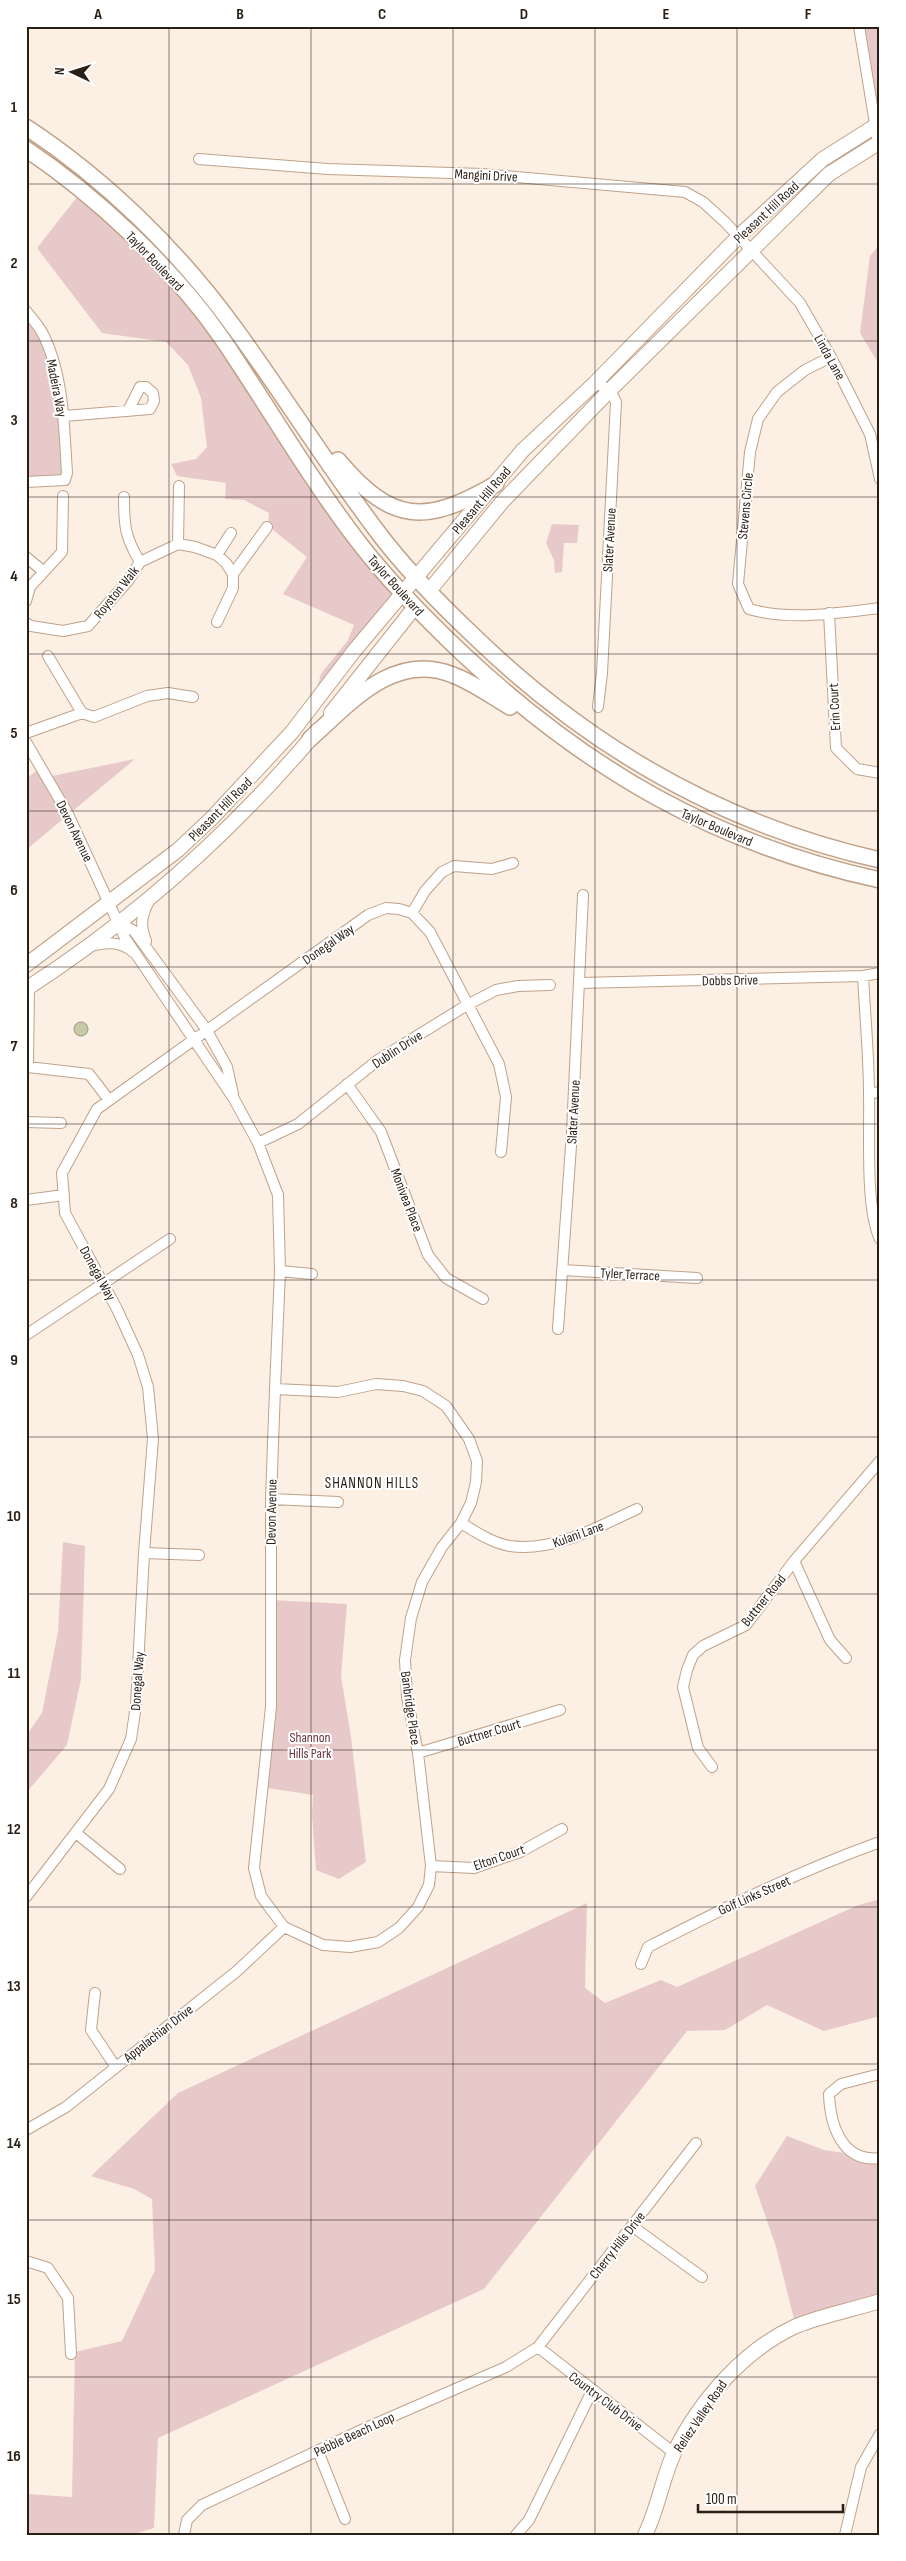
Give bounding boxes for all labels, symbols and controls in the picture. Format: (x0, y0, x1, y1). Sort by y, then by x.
text: A (93, 5, 102, 24)
text: B (236, 5, 244, 24)
text: C (378, 5, 386, 24)
text: D (520, 5, 528, 24)
text: E (663, 5, 670, 24)
text: F (805, 5, 812, 24)
north arrow (48, 48, 98, 98)
text: N (51, 67, 68, 75)
text: 1 (11, 98, 18, 117)
street label: Mangini Drive (454, 165, 518, 186)
street label: Pleasant Hill Road (730, 178, 803, 247)
street label: Taylor Boulevard (122, 228, 187, 295)
text: 2 (10, 254, 18, 273)
street label: Linda Lane (810, 332, 849, 383)
street label: Madeira Way (43, 358, 71, 419)
text: 3 (10, 411, 18, 430)
street label: Pleasant Hill Road (448, 463, 515, 538)
street label: Stevens Circle (734, 472, 757, 540)
street label: Slater Avenue (599, 508, 620, 573)
street label: Taylor Boulevard (364, 551, 428, 620)
street label: Royston Walk (90, 562, 143, 622)
text: 4 (10, 567, 18, 586)
street label: Erin Court (825, 683, 844, 731)
text: 5 (10, 724, 18, 743)
street label: Pleasant Hill Road (185, 774, 256, 845)
street label: Devon Avenue (52, 798, 97, 865)
street label: Taylor Boulevard (678, 805, 755, 850)
text: 6 (10, 881, 18, 900)
street label: Donegal Way (299, 920, 358, 968)
street label: Dobbs Drive (702, 972, 758, 989)
street label: Dublin Drive (369, 1027, 426, 1072)
text: 7 (11, 1037, 18, 1056)
street label: Slater Avenue (563, 1080, 584, 1145)
street label: Monivea Place (387, 1166, 426, 1234)
text: 8 (10, 1194, 18, 1213)
street label: Donegal Way (76, 1243, 120, 1304)
street label: Tyler Terrace (600, 1264, 660, 1285)
text: 9 (10, 1351, 18, 1370)
district label: SHANNON HILLS (325, 1474, 419, 1493)
street label: Devon Avenue (262, 1479, 281, 1545)
text: 10 (7, 1507, 21, 1526)
street label: Kulani Lane (550, 1517, 606, 1552)
street label: Buttner Road (737, 1571, 790, 1630)
street label: Donegal Way (127, 1650, 148, 1711)
text: 11 (8, 1664, 21, 1683)
street label: Banbridge Place (397, 1670, 424, 1746)
street label: Buttner Court (455, 1715, 523, 1750)
park label: Shannon Hills Park (289, 1729, 332, 1762)
text: 12 (7, 1820, 21, 1839)
street label: Elton Court (471, 1841, 527, 1874)
street label: Golf Links Street (715, 1872, 793, 1919)
text: 13 (7, 1977, 21, 1996)
street label: Appalachian Drive (119, 2001, 196, 2066)
text: 14 (7, 2134, 21, 2153)
street label: Cherry Hills Drive (586, 2208, 649, 2282)
text: 15 (7, 2290, 21, 2309)
street label: Country Club Drive (565, 2368, 646, 2435)
street label: Reliez Valley Road (670, 2377, 731, 2456)
street label: Pebble Beach Loop (311, 2408, 397, 2461)
text: 16 (7, 2447, 21, 2466)
scale bar (698, 2481, 844, 2513)
text: 100 m (706, 2490, 737, 2509)

